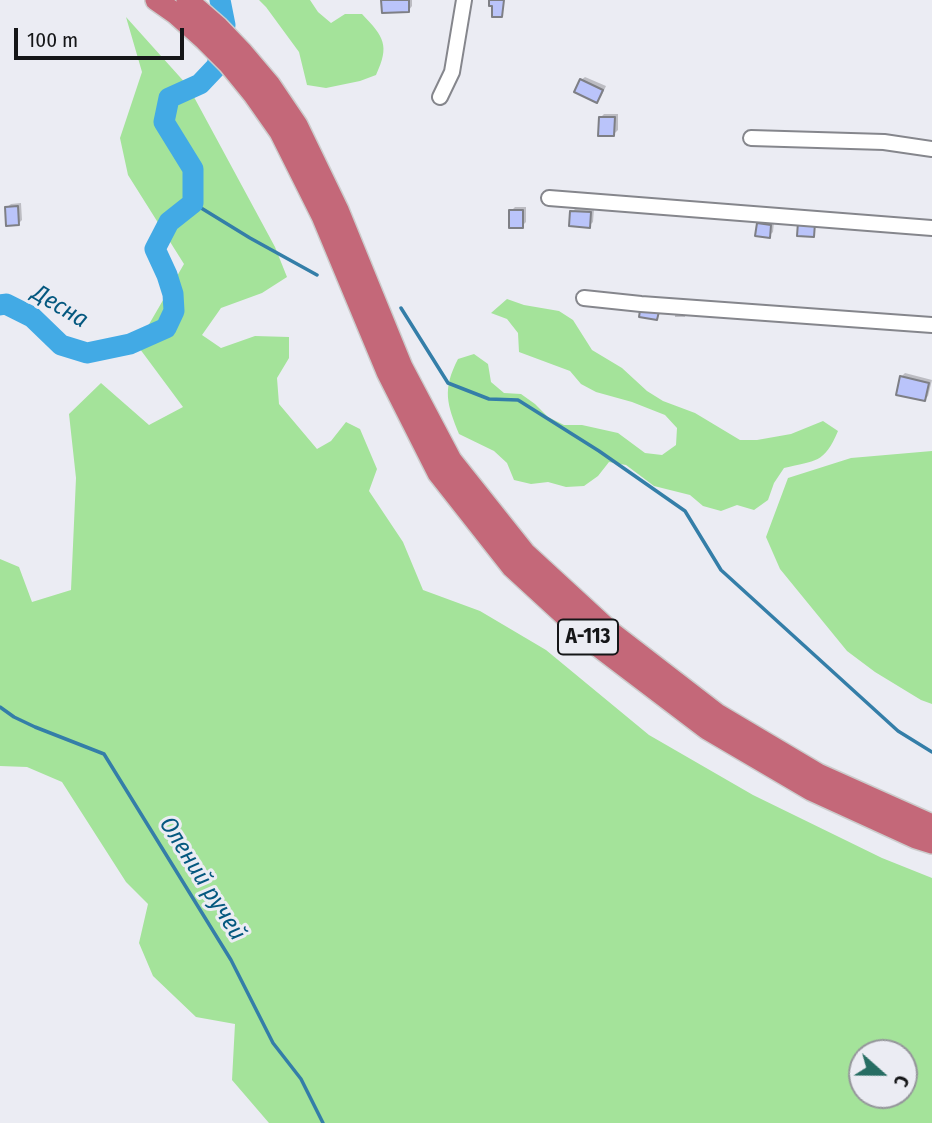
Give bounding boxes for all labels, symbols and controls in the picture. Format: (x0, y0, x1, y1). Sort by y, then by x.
scale bar (18, 14, 187, 58)
text: 100 m (27, 27, 78, 53)
water label: Десна (27, 279, 93, 335)
road number: А-113 (558, 620, 618, 654)
water label: Олений ручей (153, 812, 251, 946)
north arrow (848, 1039, 918, 1109)
text: С (889, 1072, 914, 1090)

